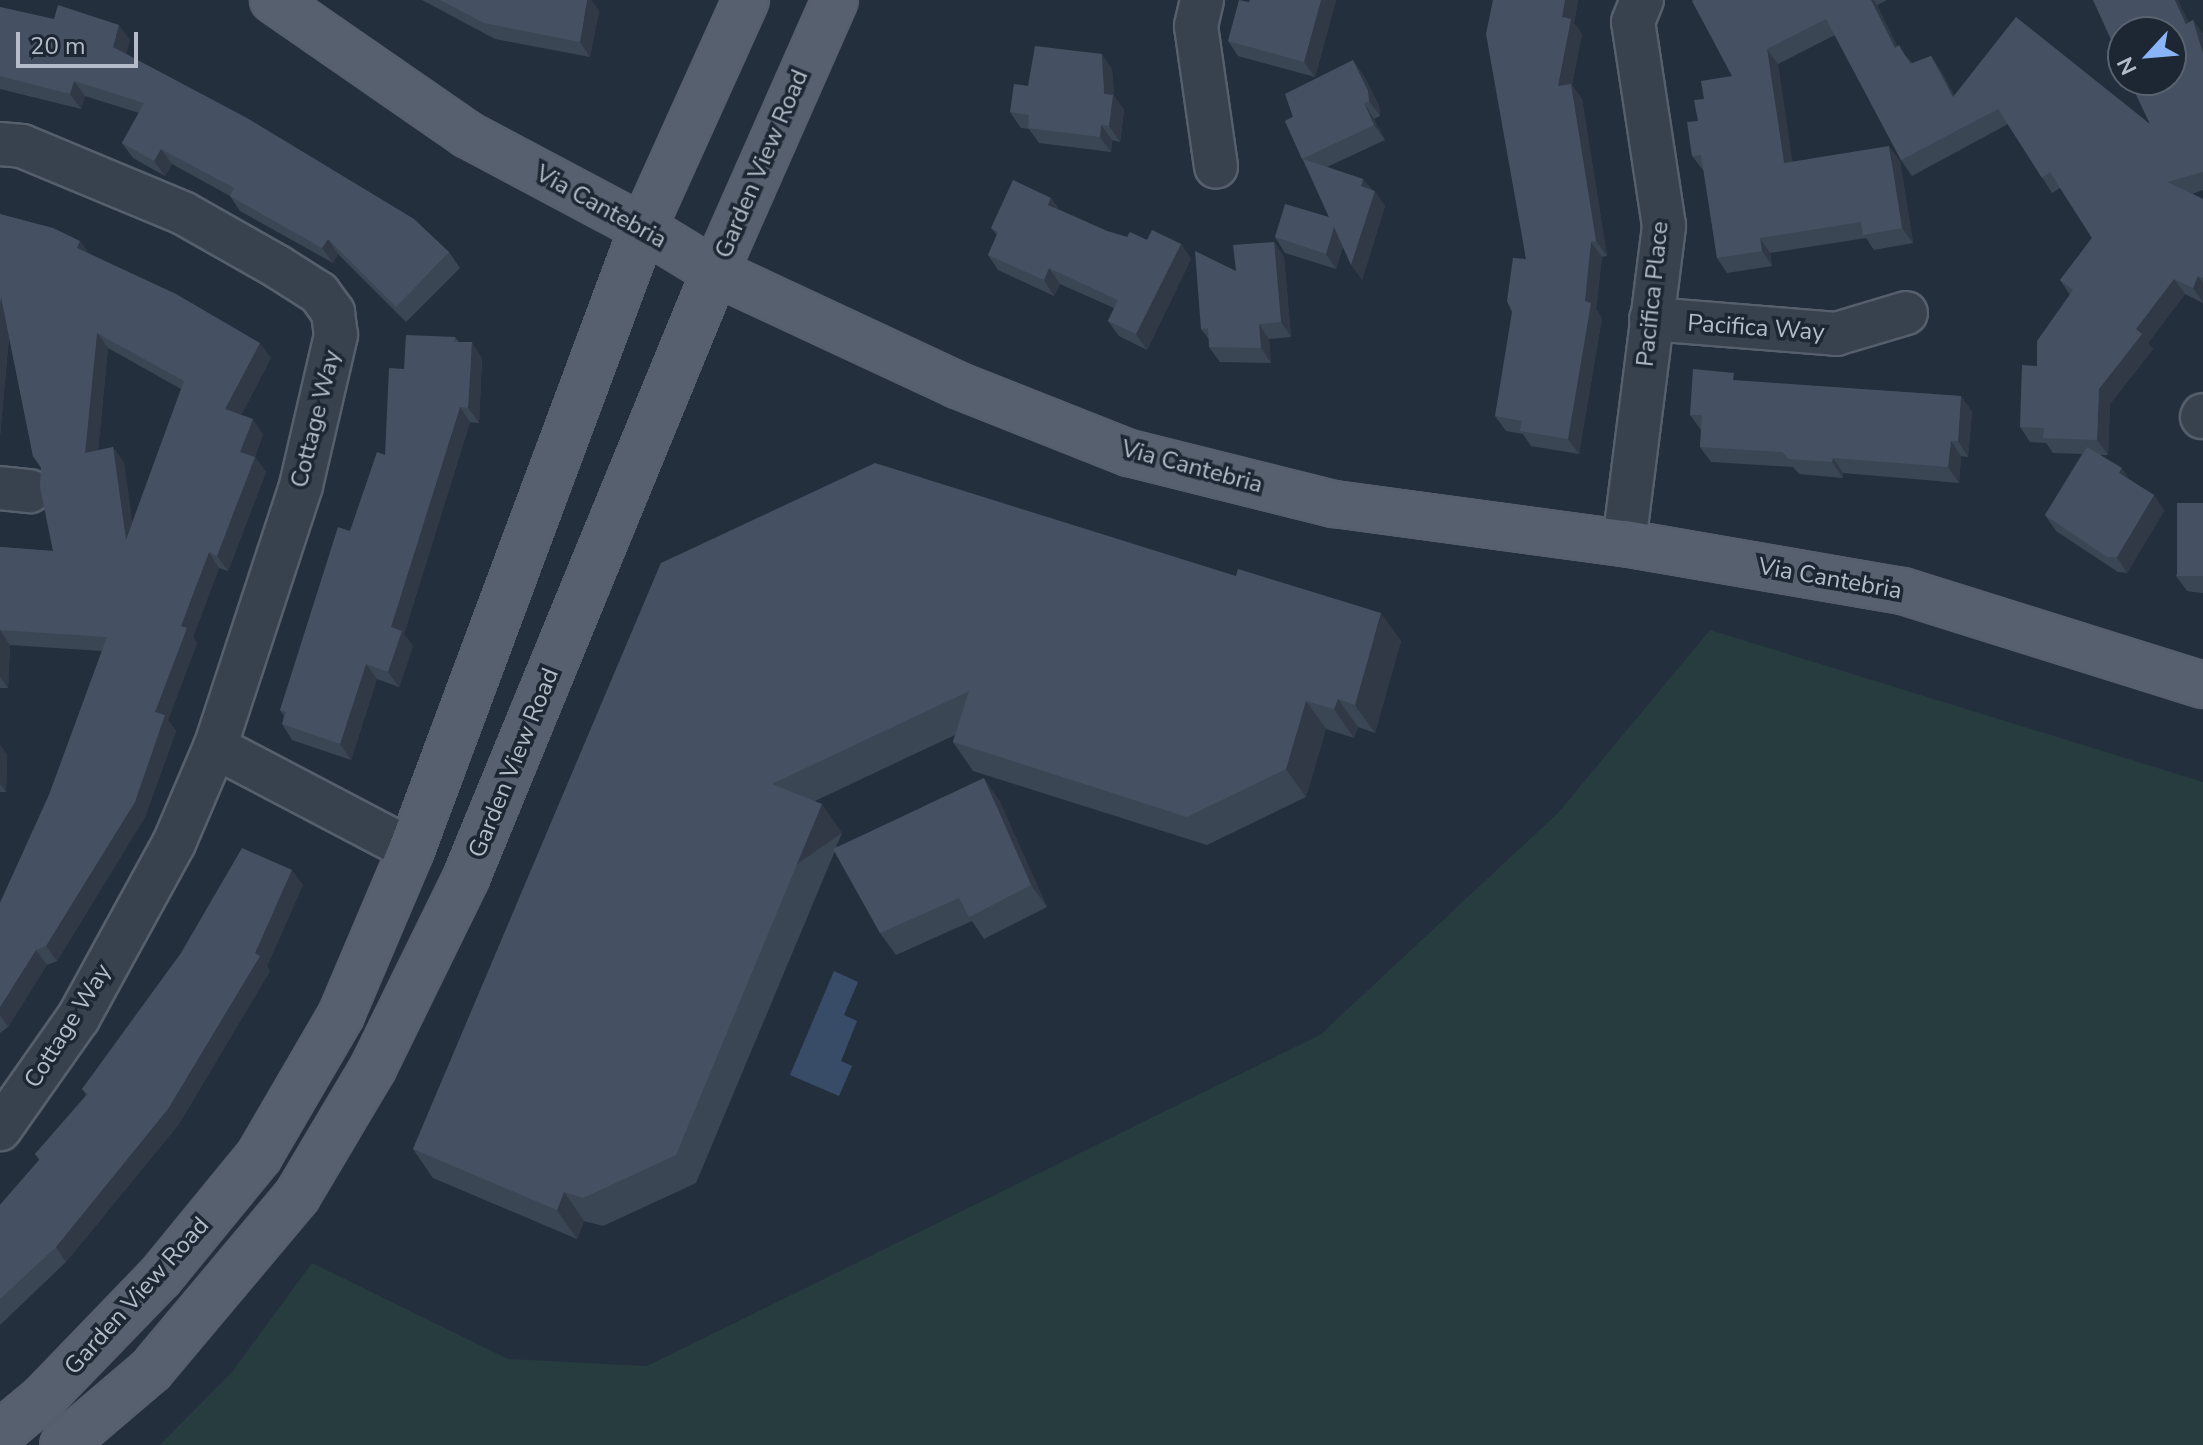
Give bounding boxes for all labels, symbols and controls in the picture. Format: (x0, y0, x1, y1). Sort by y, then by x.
scale bar (20, 16, 142, 66)
north arrow (2107, 16, 2187, 96)
text: 20 m (30, 30, 86, 62)
text: N (2110, 52, 2144, 80)
street label: Garden View Road (709, 65, 815, 263)
street label: Via Cantebria (531, 159, 671, 255)
street label: Pacifica Place (1631, 220, 1675, 368)
street label: Pacifica Way (1687, 309, 1825, 347)
street label: Cottage Way (285, 347, 347, 491)
street label: Via Cantebria (1118, 434, 1266, 500)
street label: Via Cantebria (1756, 552, 1904, 606)
street label: Garden View Road (463, 664, 565, 862)
street label: Cottage Way (19, 959, 117, 1093)
street label: Garden View Road (59, 1211, 215, 1381)

